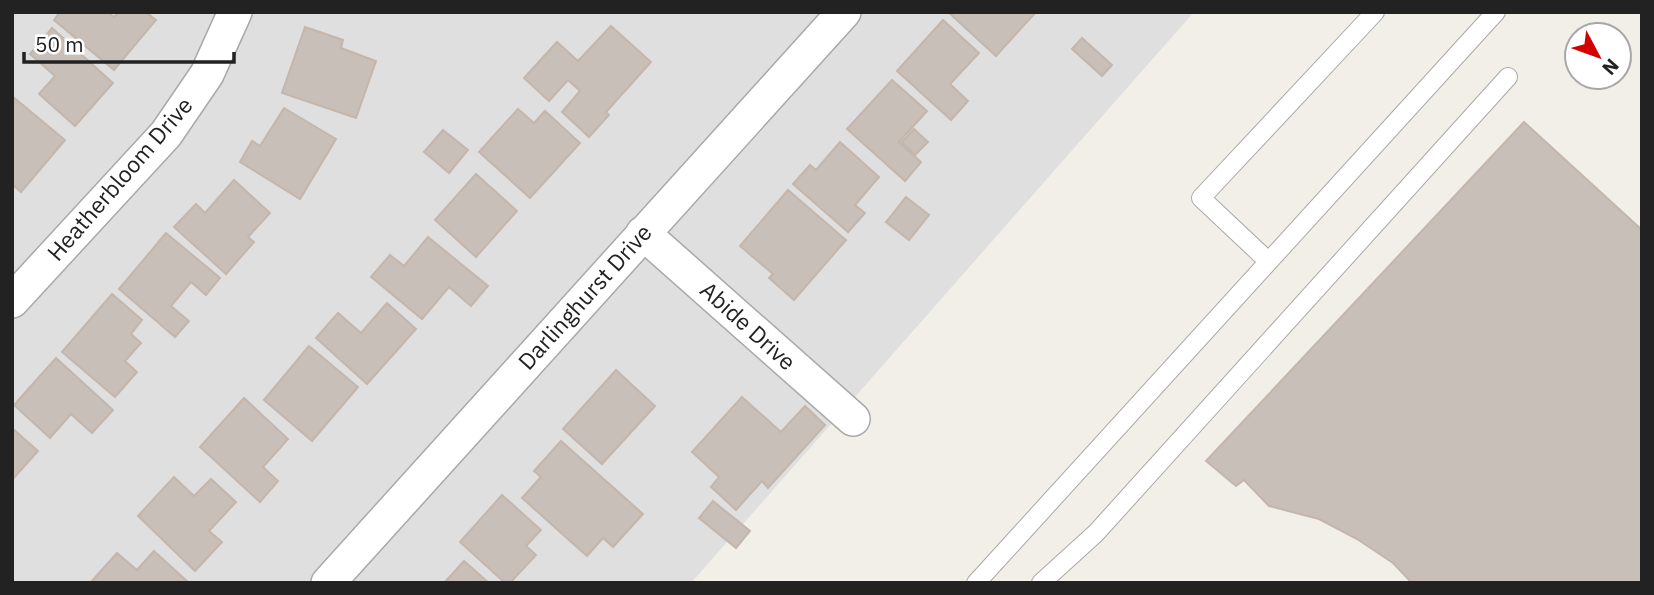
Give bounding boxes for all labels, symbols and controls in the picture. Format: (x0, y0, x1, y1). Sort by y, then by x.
scale bar (24, 21, 234, 65)
north arrow (1563, 21, 1633, 91)
text: 50 m (35, 30, 84, 58)
text: N (1597, 54, 1624, 80)
street label: Heatherbloom Drive (40, 90, 199, 267)
street label: Darlinghurst Drive (511, 217, 658, 375)
street label: Abide Drive (695, 274, 803, 376)

